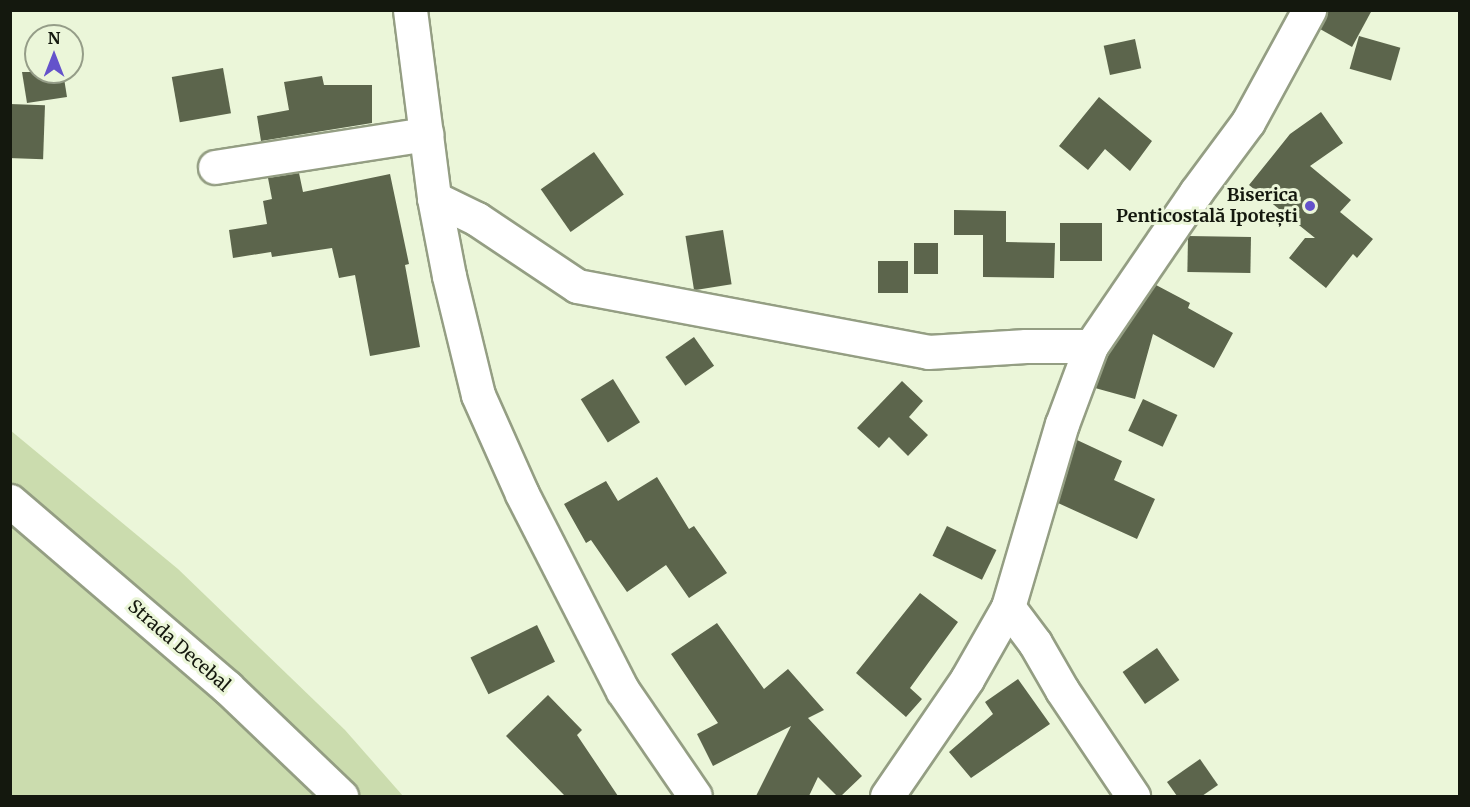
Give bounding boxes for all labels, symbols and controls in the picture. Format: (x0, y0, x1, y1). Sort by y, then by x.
north arrow (24, 24, 84, 84)
text: N (48, 28, 60, 48)
place label: Biserica Penticostală Ipotești (1116, 185, 1298, 228)
marker: Biserica Penticostală Ipotești (1303, 199, 1317, 213)
street label: Strada Decebal (123, 596, 235, 696)

